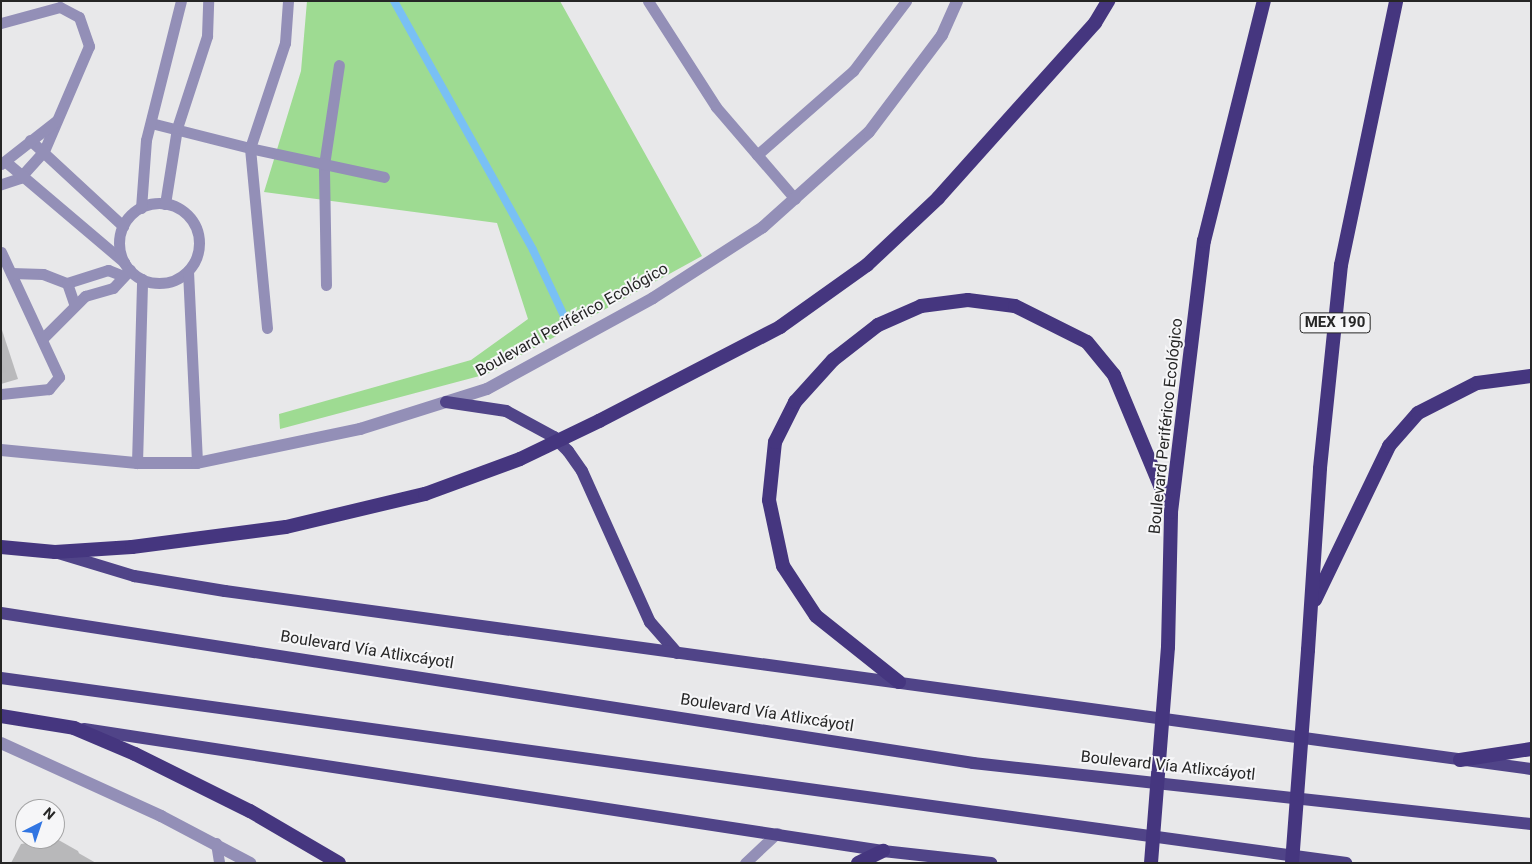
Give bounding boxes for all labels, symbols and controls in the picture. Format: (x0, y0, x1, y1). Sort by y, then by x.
street label: Boulevard Periférico Ecológico (472, 259, 672, 381)
road number: MEX 190 (1299, 310, 1371, 336)
street label: Boulevard Periférico Ecológico (1145, 317, 1187, 535)
street label: Boulevard Vía Atlixcáyotl (279, 627, 455, 673)
street label: Boulevard Vía Atlixcáyotl (679, 690, 855, 736)
street label: Boulevard Vía Atlixcáyotl (1080, 747, 1256, 785)
north arrow (15, 799, 65, 849)
text: N (40, 804, 58, 823)

